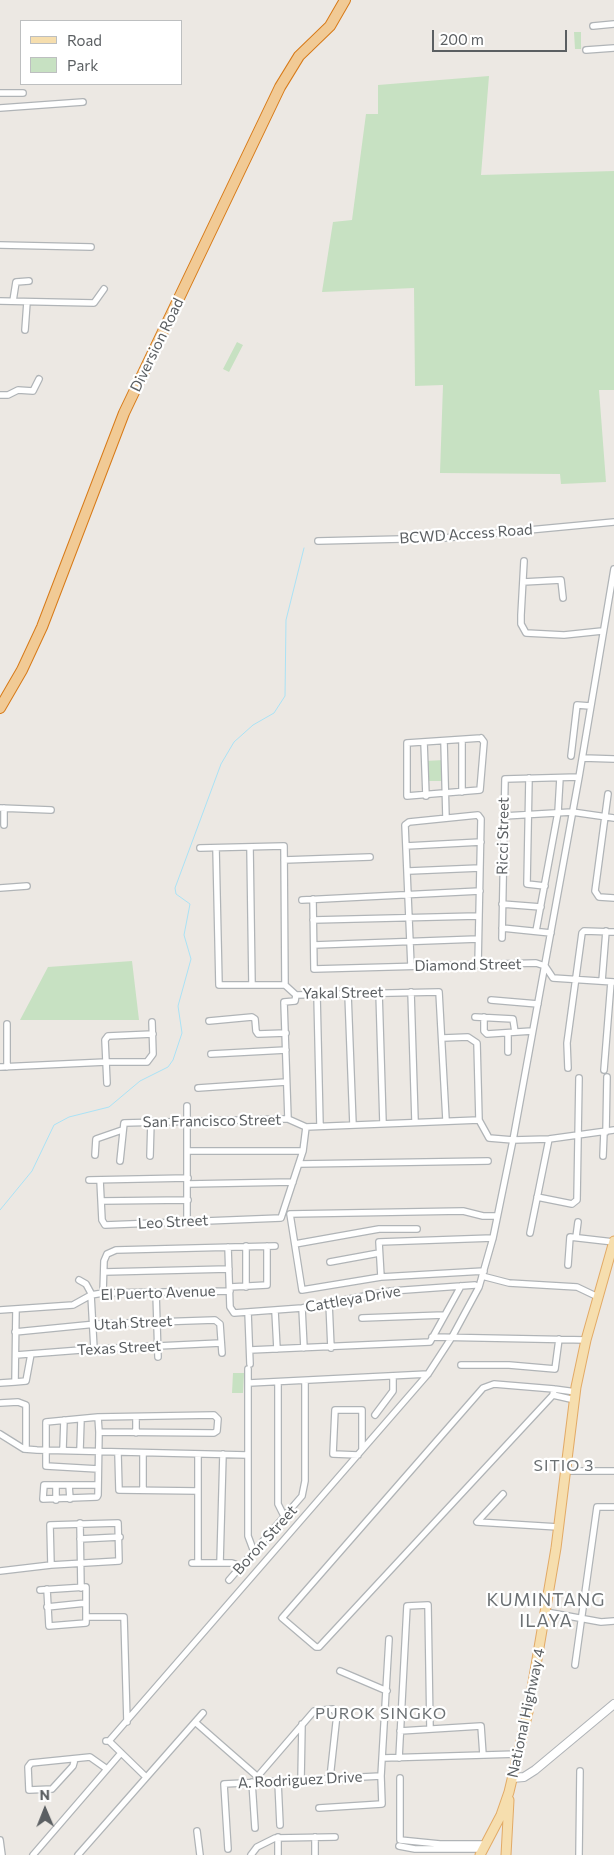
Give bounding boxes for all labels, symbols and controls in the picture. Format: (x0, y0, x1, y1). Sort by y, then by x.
legend (20, 20, 182, 85)
scale bar (434, 20, 569, 52)
text: 200 m (440, 30, 484, 48)
text: Road (67, 31, 102, 49)
text: Park (67, 56, 98, 74)
street label: Diversion Road (127, 295, 187, 395)
street label: BCWD Access Road (399, 520, 533, 548)
street label: Ricci Street (493, 797, 513, 875)
street label: Diamond Street (414, 955, 522, 975)
street label: Yakal Street (302, 983, 384, 1003)
street label: San Francisco Street (143, 1111, 281, 1131)
street label: Leo Street (137, 1211, 209, 1233)
street label: El Puerto Avenue (100, 1282, 216, 1304)
street label: Cattleya Drive (304, 1282, 402, 1316)
street label: Utah Street (93, 1312, 173, 1334)
street label: Texas Street (76, 1337, 162, 1359)
district label: SITIO 3 (533, 1456, 595, 1476)
street label: Boron Street (229, 1502, 301, 1578)
district label: KUMINTANG ILAYA (485, 1589, 607, 1632)
street label: National Highway 4 (503, 1647, 549, 1779)
district label: PUROK SINGKO (314, 1704, 448, 1724)
street label: A. Rodriguez Drive (237, 1768, 363, 1792)
north arrow (20, 1785, 70, 1835)
text: N (39, 1786, 50, 1803)

